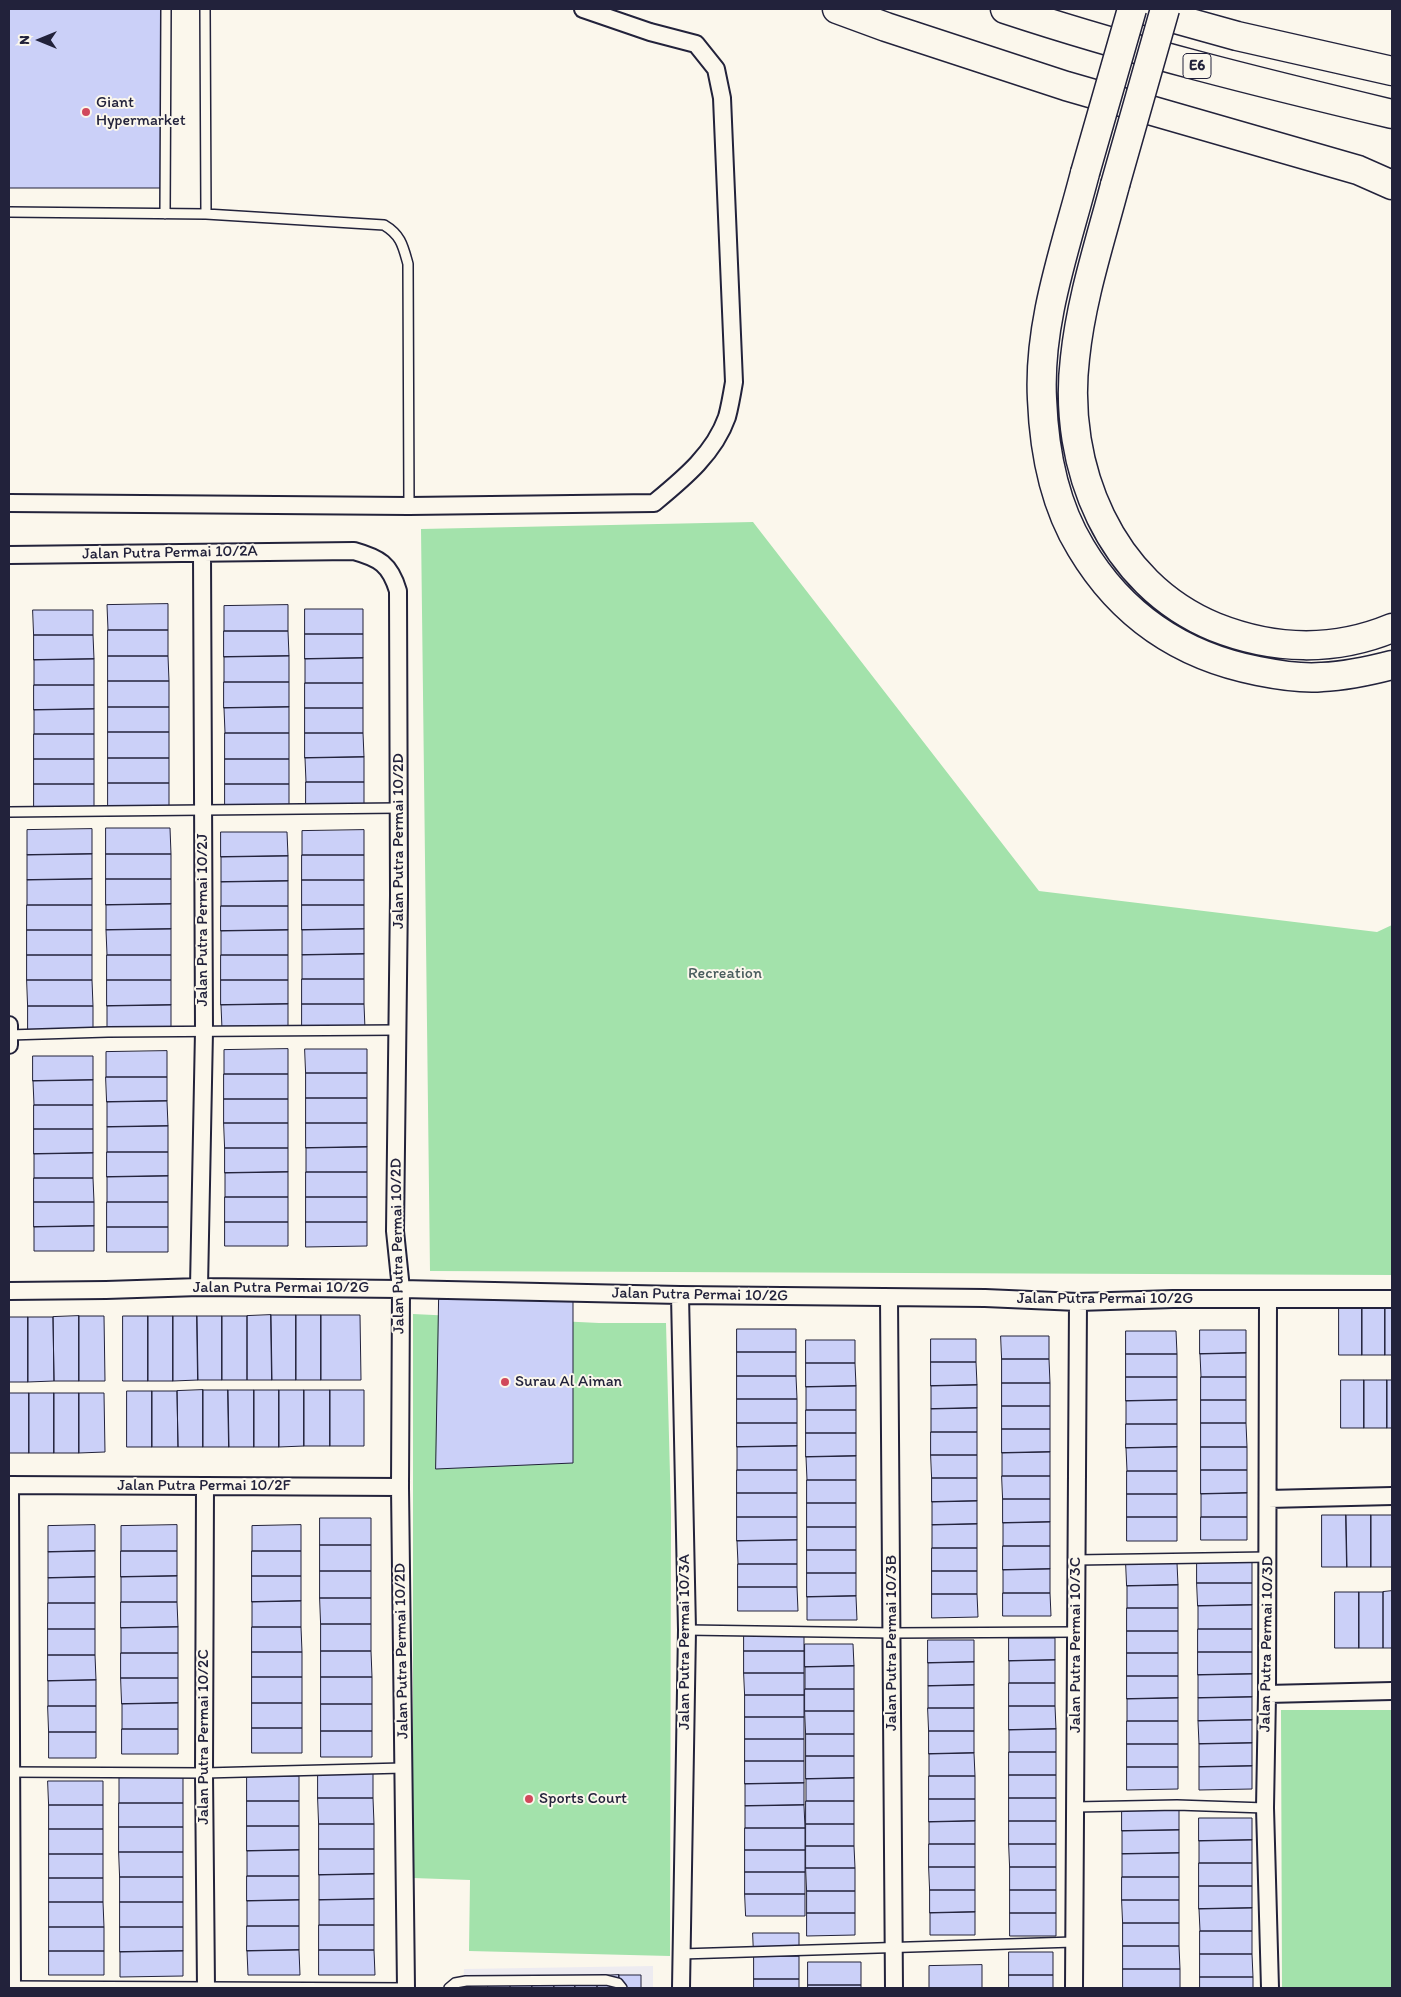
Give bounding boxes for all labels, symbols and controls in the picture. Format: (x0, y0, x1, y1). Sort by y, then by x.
north arrow (15, 15, 65, 65)
text: N (16, 35, 33, 45)
road number: E6 (1183, 54, 1211, 78)
place label: Giant Hypermarket (96, 93, 186, 131)
marker: Giant Hypermarket (80, 106, 92, 118)
street label: Jalan Putra Permai 10/2A (82, 542, 258, 564)
street label: Jalan Putra Permai 10/2D (389, 753, 409, 929)
street label: Jalan Putra Permai 10/2J (193, 833, 213, 1007)
park label: Recreation (688, 964, 762, 984)
street label: Jalan Putra Permai 10/2D (387, 1158, 409, 1334)
street label: Jalan Putra Permai 10/2G (193, 1278, 369, 1298)
street label: Jalan Putra Permai 10/2G (612, 1284, 788, 1306)
street label: Jalan Putra Permai 10/2G (1017, 1289, 1193, 1309)
place label: Surau Al Aiman (515, 1372, 622, 1392)
marker: Surau Al Aiman (499, 1376, 511, 1388)
street label: Jalan Putra Permai 10/2F (117, 1476, 291, 1496)
street label: Jalan Putra Permai 10/3A (675, 1554, 695, 1730)
street label: Jalan Putra Permai 10/3B (882, 1555, 902, 1731)
street label: Jalan Putra Permai 10/3D (1256, 1556, 1278, 1732)
street label: Jalan Putra Permai 10/3C (1066, 1557, 1086, 1733)
street label: Jalan Putra Permai 10/2D (391, 1563, 413, 1739)
street label: Jalan Putra Permai 10/2C (194, 1649, 214, 1825)
place label: Sports Court (539, 1789, 627, 1809)
marker: Sports Court (523, 1793, 535, 1805)

